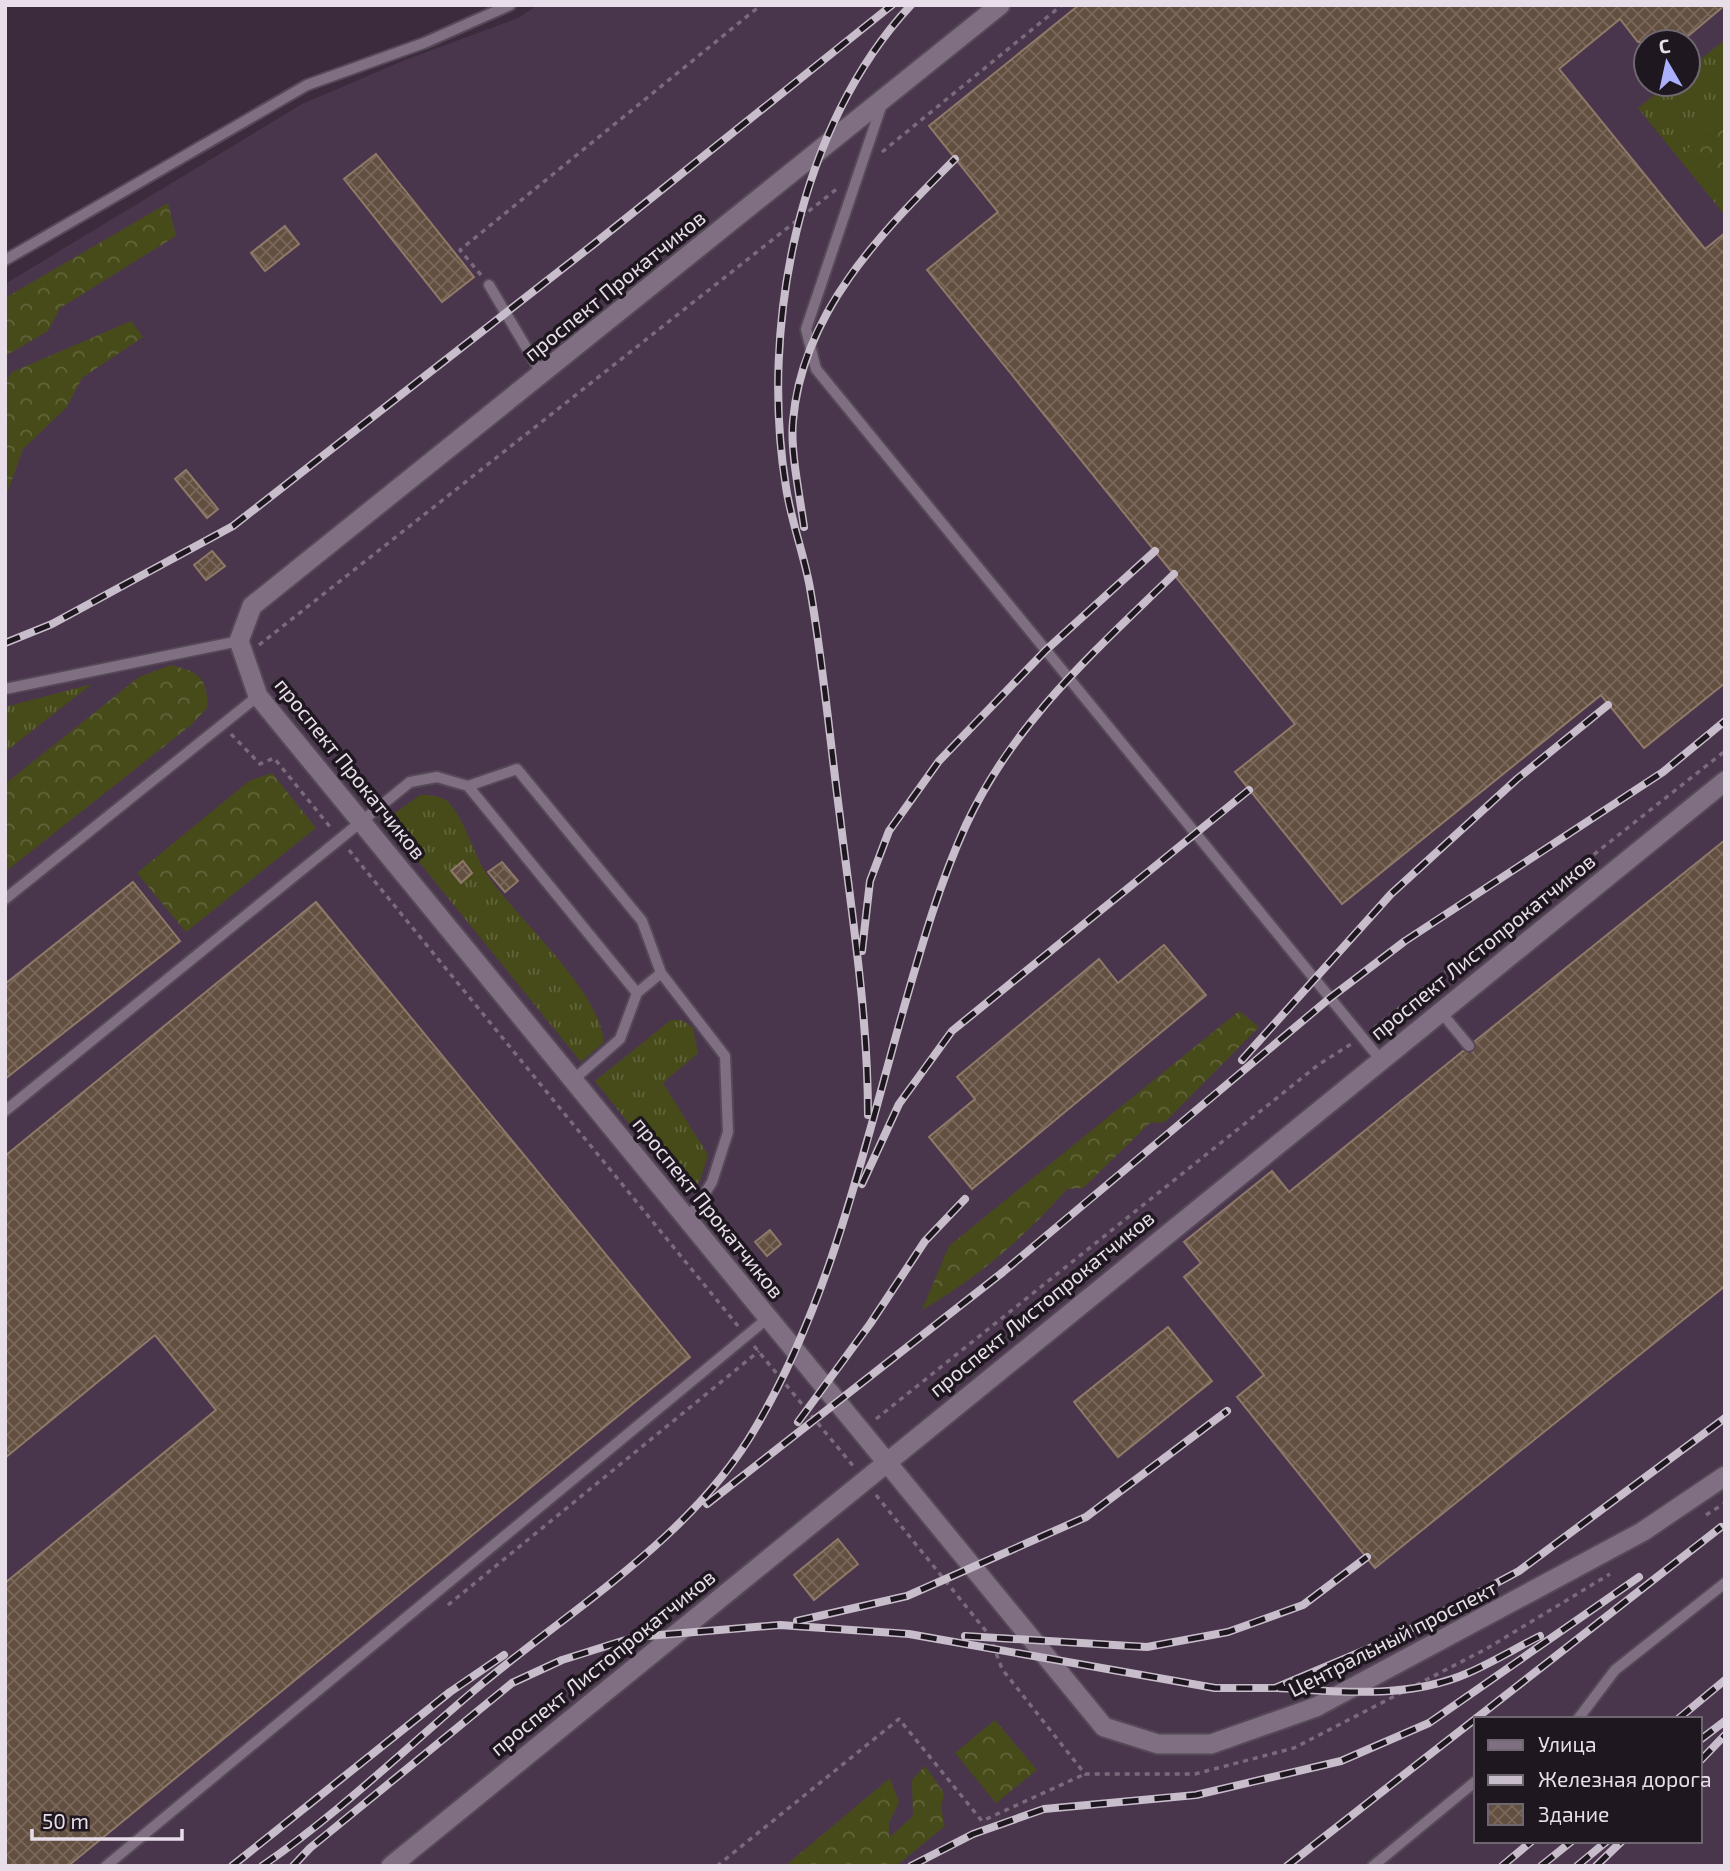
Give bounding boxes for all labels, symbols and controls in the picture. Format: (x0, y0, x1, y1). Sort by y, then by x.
north arrow (1632, 28, 1702, 98)
text: С (1657, 33, 1672, 58)
street label: проспект Прокатчиков (518, 204, 710, 366)
street label: проспект Прокатчиков (270, 672, 432, 864)
street label: проспект Листопрокатчиков (1364, 847, 1600, 1044)
street label: проспект Прокатчиков (628, 1111, 790, 1303)
street label: проспект Листопрокатчиков (923, 1204, 1159, 1401)
street label: проспект Листопрокатчиков (484, 1563, 720, 1760)
street label: Центральный проспект (1284, 1574, 1501, 1701)
legend (1474, 1717, 1702, 1843)
text: Улица (1538, 1731, 1597, 1756)
text: Железная дорога (1538, 1766, 1711, 1791)
scale bar (32, 1798, 182, 1842)
text: Здание (1538, 1801, 1609, 1826)
text: 50 m (42, 1808, 89, 1833)

